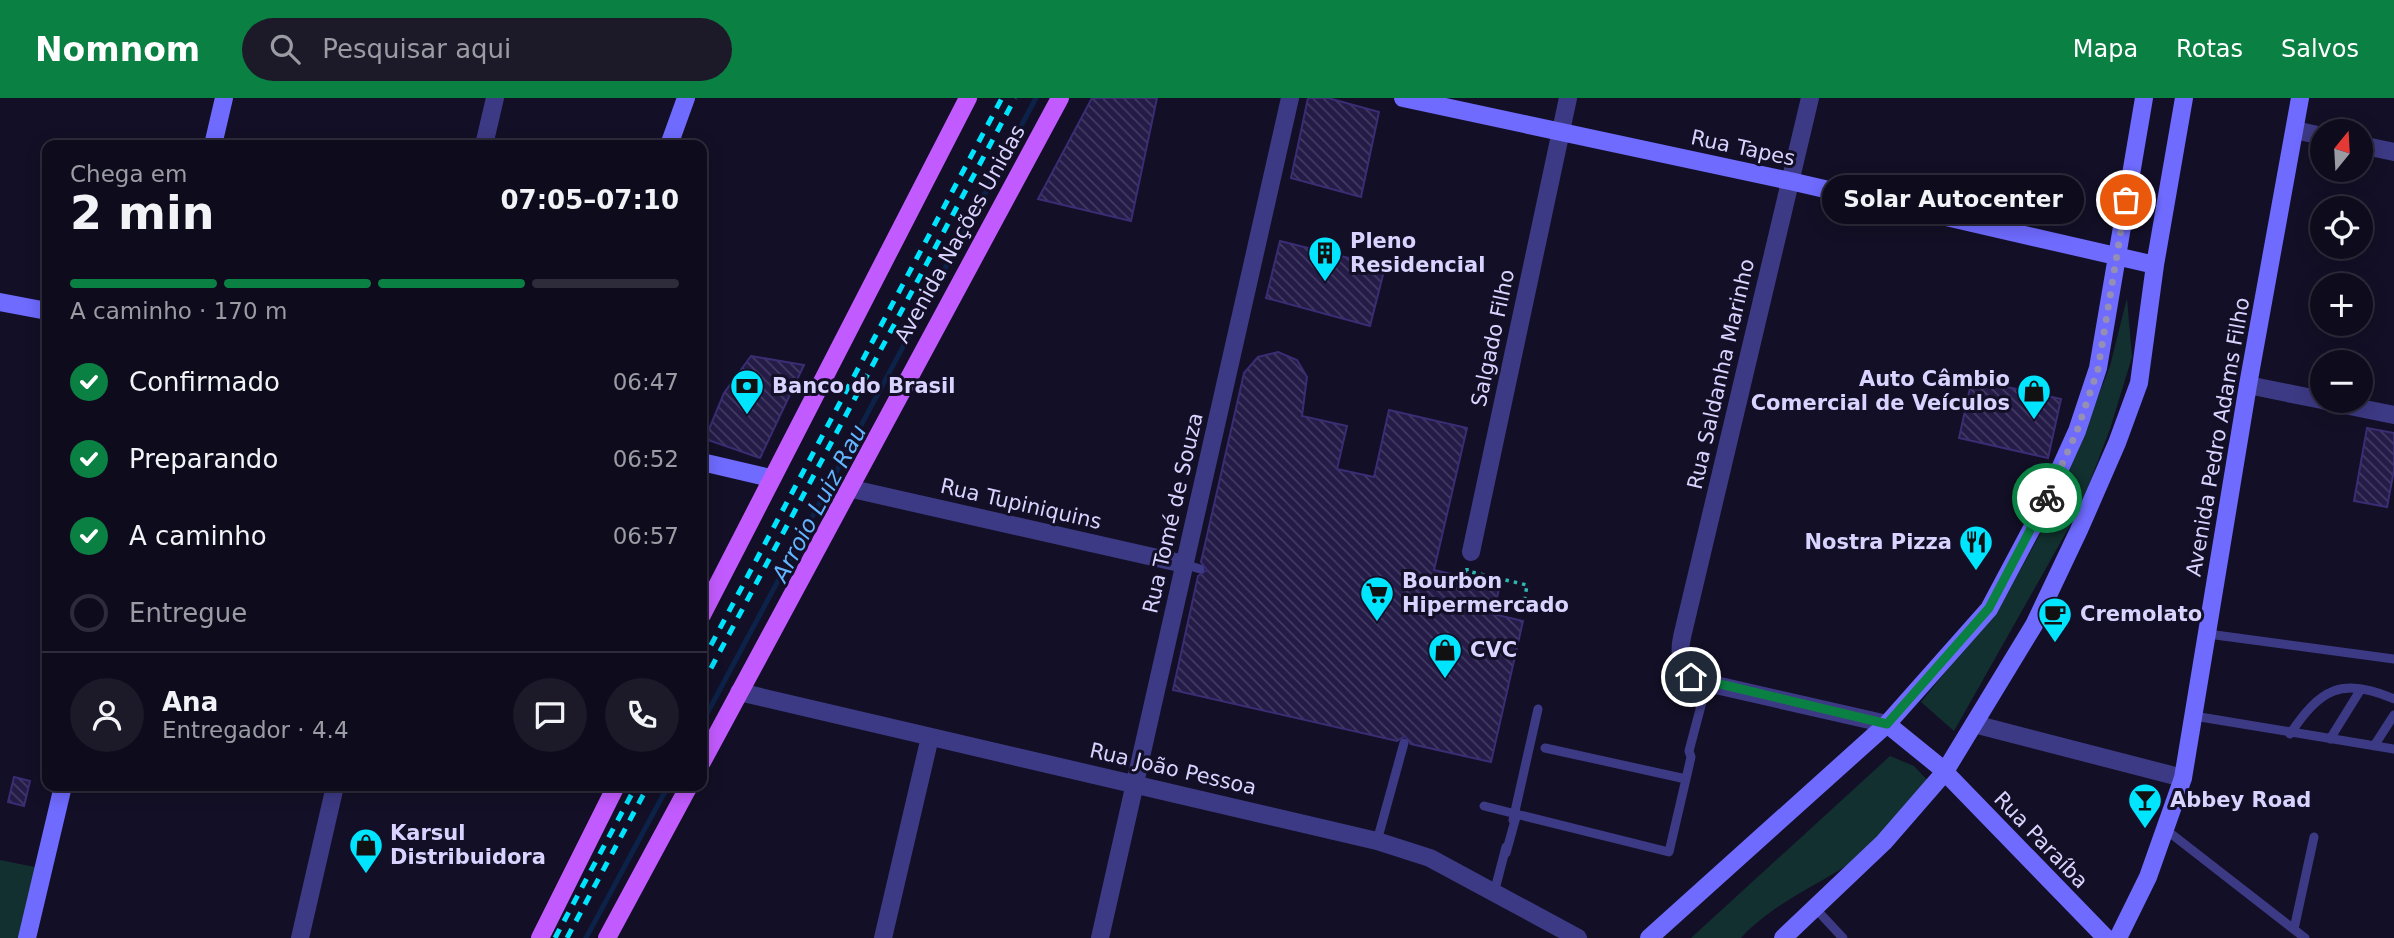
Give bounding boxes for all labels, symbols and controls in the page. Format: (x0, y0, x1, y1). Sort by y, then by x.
search box (242, 18, 732, 81)
text: Nomnom (35, 30, 200, 69)
icon: search (266, 30, 304, 68)
text: Pesquisar aqui (322, 34, 511, 64)
text: Mapa (2073, 35, 2138, 63)
text: Rotas (2176, 35, 2243, 63)
text: Salvos (2281, 35, 2359, 63)
north arrow (2310, 119, 2373, 182)
map controls (2310, 119, 2373, 413)
street label: Avenida Nações Unidas (890, 121, 1030, 347)
street label: Rua Tapes (1689, 125, 1797, 171)
text: Chega em (70, 161, 187, 187)
pin (2096, 170, 2156, 230)
callout: Solar Autocenter (1822, 176, 2084, 224)
icon: bag (2107, 181, 2145, 219)
text: 07:05–07:10 (500, 185, 679, 215)
text: 2 min (70, 186, 214, 240)
text: Solar Autocenter (1843, 186, 2063, 212)
button: locate (2310, 196, 2373, 259)
place label: Pleno Residencial (1350, 229, 1485, 277)
building icon: Pleno Residencial (1306, 234, 1344, 283)
street label: Rua Saldanha Marinho (1683, 256, 1759, 492)
street label: Salgado Filho (1467, 267, 1519, 409)
button: + (2310, 273, 2373, 336)
street label: Avenida Pedro Adams Filho (2182, 296, 2254, 578)
text: A caminho · 170 m (70, 298, 287, 324)
button: − (2310, 350, 2373, 413)
icon: check (70, 363, 108, 401)
text: Confirmado (129, 367, 280, 397)
bank icon: Banco do Brasil (728, 367, 766, 416)
place label: Auto Câmbio Comercial de Veículos (1751, 367, 2010, 415)
text: 06:47 (613, 369, 679, 395)
shop icon: Auto Câmbio Comercial de Veículos (2015, 372, 2053, 421)
place label: Banco do Brasil (772, 374, 956, 398)
street label: Rua Tomé de Souza (1138, 410, 1208, 616)
water label: Arroio Luiz Rau (766, 420, 871, 588)
icon: check (70, 440, 108, 478)
text: Preparando (129, 444, 278, 474)
text: 06:52 (613, 446, 679, 472)
courier (2012, 463, 2082, 533)
street label: Rua Tupiniquins (938, 474, 1104, 534)
icon: bike (2028, 479, 2066, 517)
icon: check (70, 517, 108, 555)
text: A caminho (129, 521, 267, 551)
text: 06:57 (613, 523, 679, 549)
restaurant icon: Nostra Pizza (1957, 523, 1995, 572)
place label: Nostra Pizza (1804, 530, 1952, 554)
place label: Bourbon Hipermercado (1402, 569, 1569, 617)
supermarket icon: Bourbon Hipermercado (1358, 574, 1396, 623)
cafe icon: Cremolato (2036, 595, 2074, 644)
text: Entregue (129, 598, 247, 628)
place label: Cremolato (2080, 602, 2202, 626)
shop icon: CVC (1426, 631, 1464, 680)
place label: CVC (1470, 638, 1517, 662)
pin (1661, 647, 1721, 707)
icon: home (1672, 658, 1710, 696)
button: person (70, 678, 144, 752)
button: chat (513, 678, 587, 752)
button: phone (605, 678, 679, 752)
text: Ana (162, 687, 218, 717)
text: Entregador · 4.4 (162, 717, 349, 743)
street label: Rua João Pessoa (1087, 738, 1259, 800)
bar icon: Abbey Road (2126, 781, 2164, 830)
street label: Rua Paraíba (1989, 787, 2093, 893)
place label: Abbey Road (2170, 788, 2311, 812)
place label: Karsul Distribuidora (390, 821, 546, 869)
shop icon: Karsul Distribuidora (347, 826, 385, 875)

